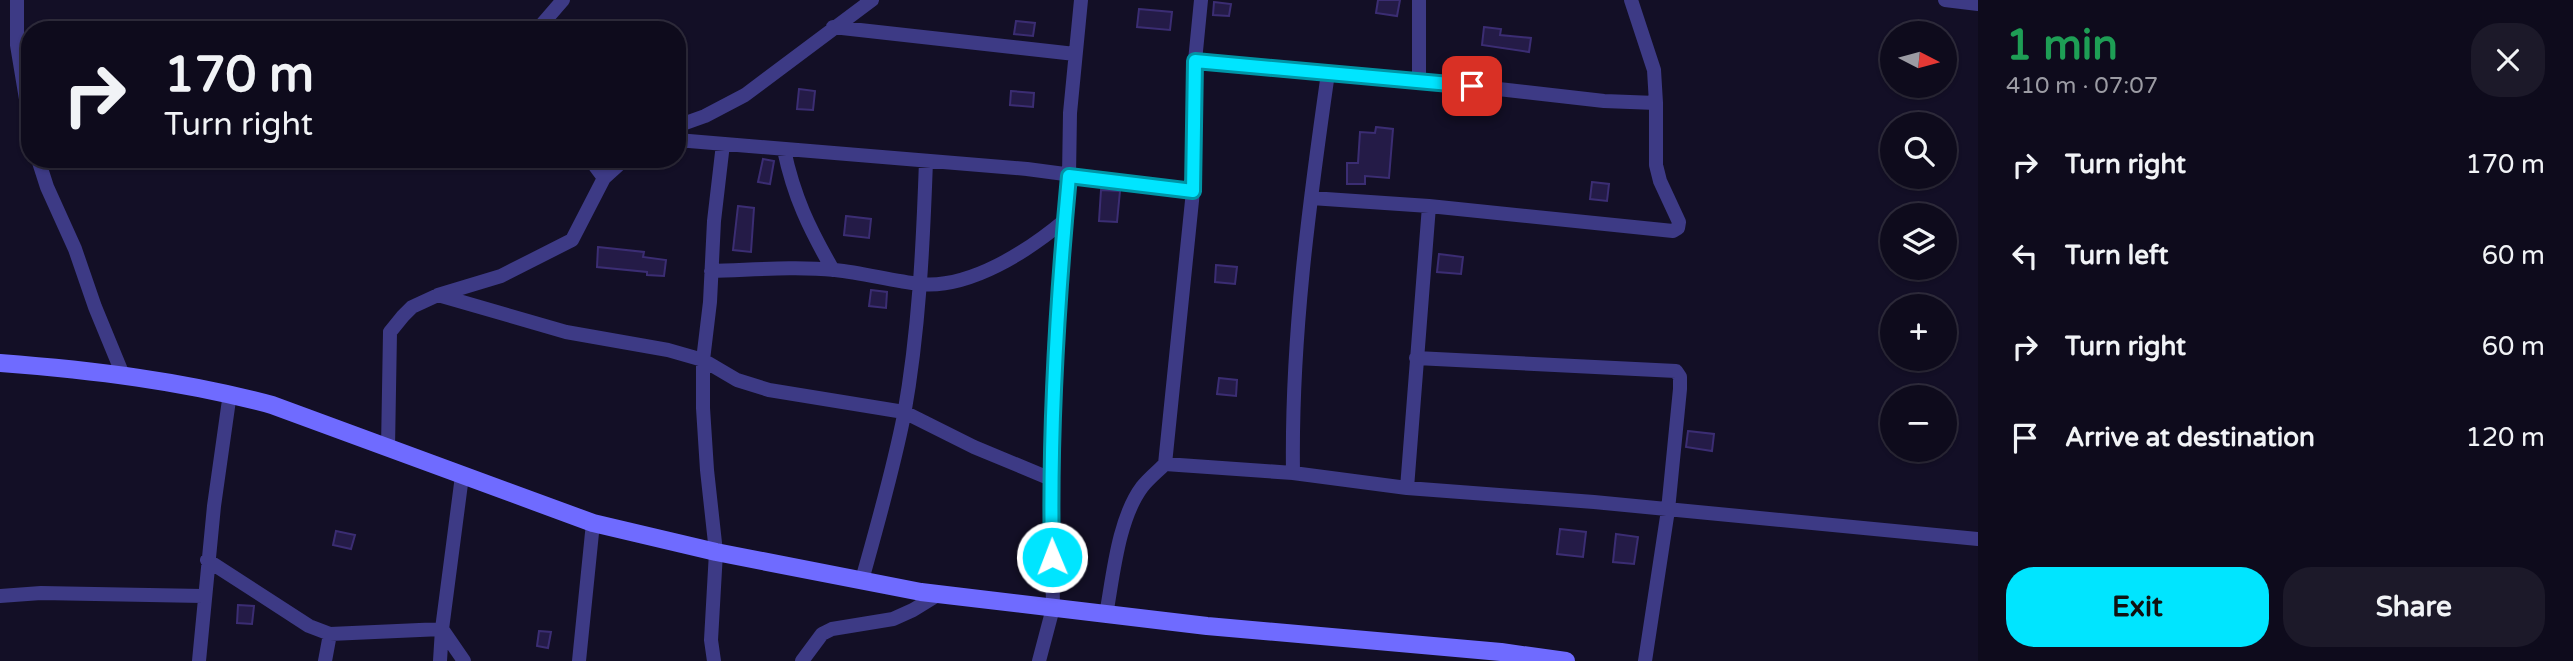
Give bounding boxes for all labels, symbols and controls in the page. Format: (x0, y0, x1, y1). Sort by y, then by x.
text: 1 min (2006, 20, 2118, 71)
north arrow (1880, 21, 1956, 98)
map controls (1880, 21, 1957, 462)
button: close (2471, 23, 2545, 97)
text: 170 m (164, 46, 314, 105)
icon: right (49, 49, 140, 140)
pin (1442, 56, 1502, 116)
icon: arrive (1453, 67, 1491, 105)
text: 410 m · 07:07 (2006, 72, 2158, 100)
text: Turn right (164, 106, 313, 144)
button: search (1880, 112, 1957, 189)
icon: right (2006, 146, 2044, 184)
text: Turn right (2065, 149, 2186, 180)
text: 170 m (2465, 149, 2545, 180)
button: layers (1880, 203, 1957, 280)
icon: left (2006, 237, 2044, 275)
text: Turn left (2065, 240, 2168, 271)
text: 60 m (2482, 240, 2545, 271)
button: + (1880, 294, 1957, 371)
icon: right (2006, 328, 2044, 366)
text: Turn right (2065, 331, 2186, 362)
text: 60 m (2482, 331, 2545, 362)
button: − (1880, 385, 1957, 462)
icon: arrive (2006, 419, 2044, 457)
text: Arrive at destination (2065, 422, 2315, 453)
text: 120 m (2465, 422, 2545, 453)
position arrow (1015, 520, 1089, 594)
button: Exit (2006, 567, 2269, 647)
button: Share (2283, 567, 2545, 647)

